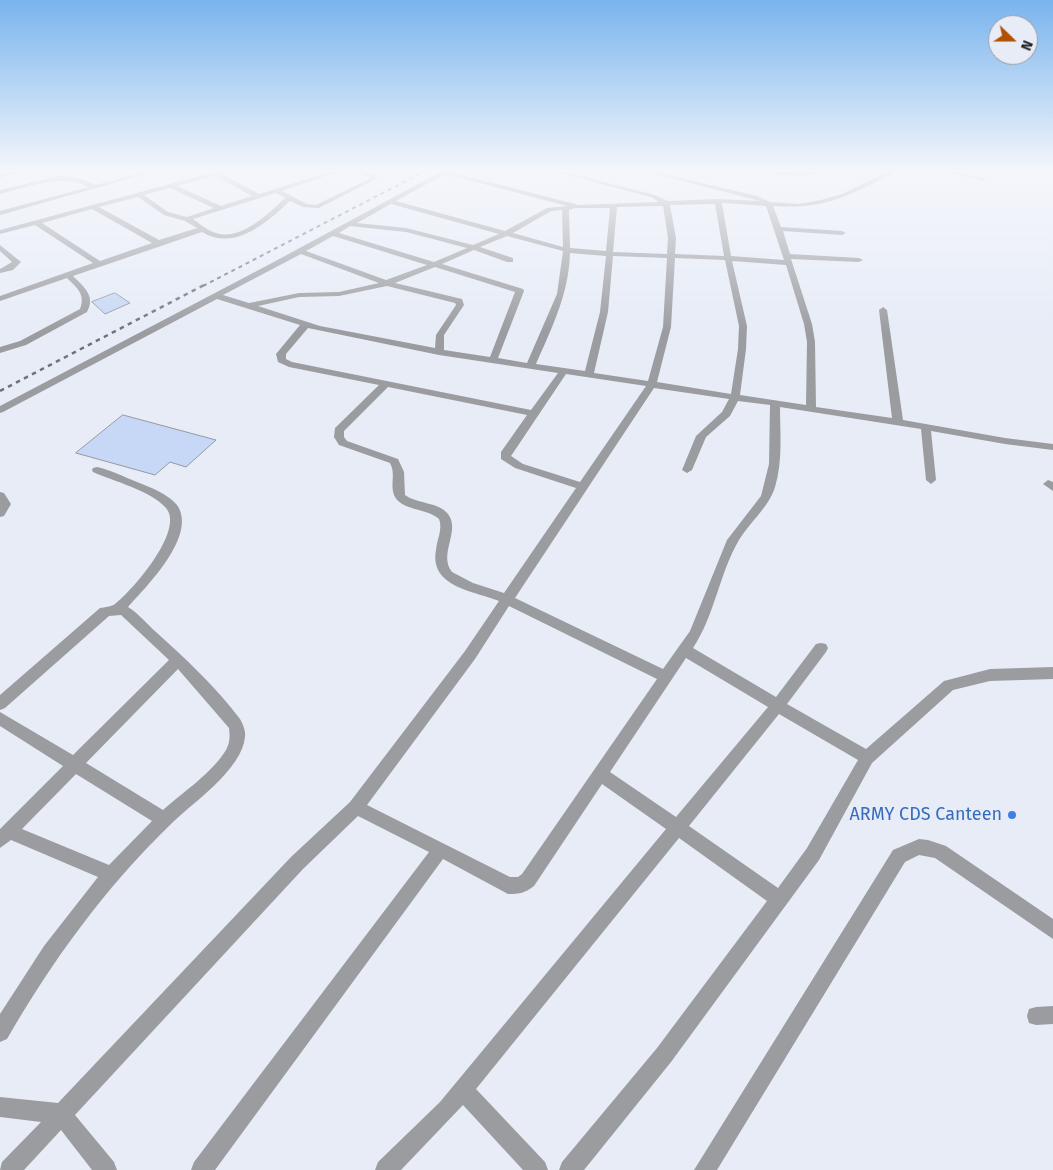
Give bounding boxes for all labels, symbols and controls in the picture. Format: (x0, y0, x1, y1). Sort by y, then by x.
north arrow (988, 15, 1038, 65)
text: N (1017, 38, 1036, 53)
place label: ARMY CDS Canteen (850, 804, 1002, 826)
marker: ARMY CDS Canteen (1006, 809, 1018, 821)

